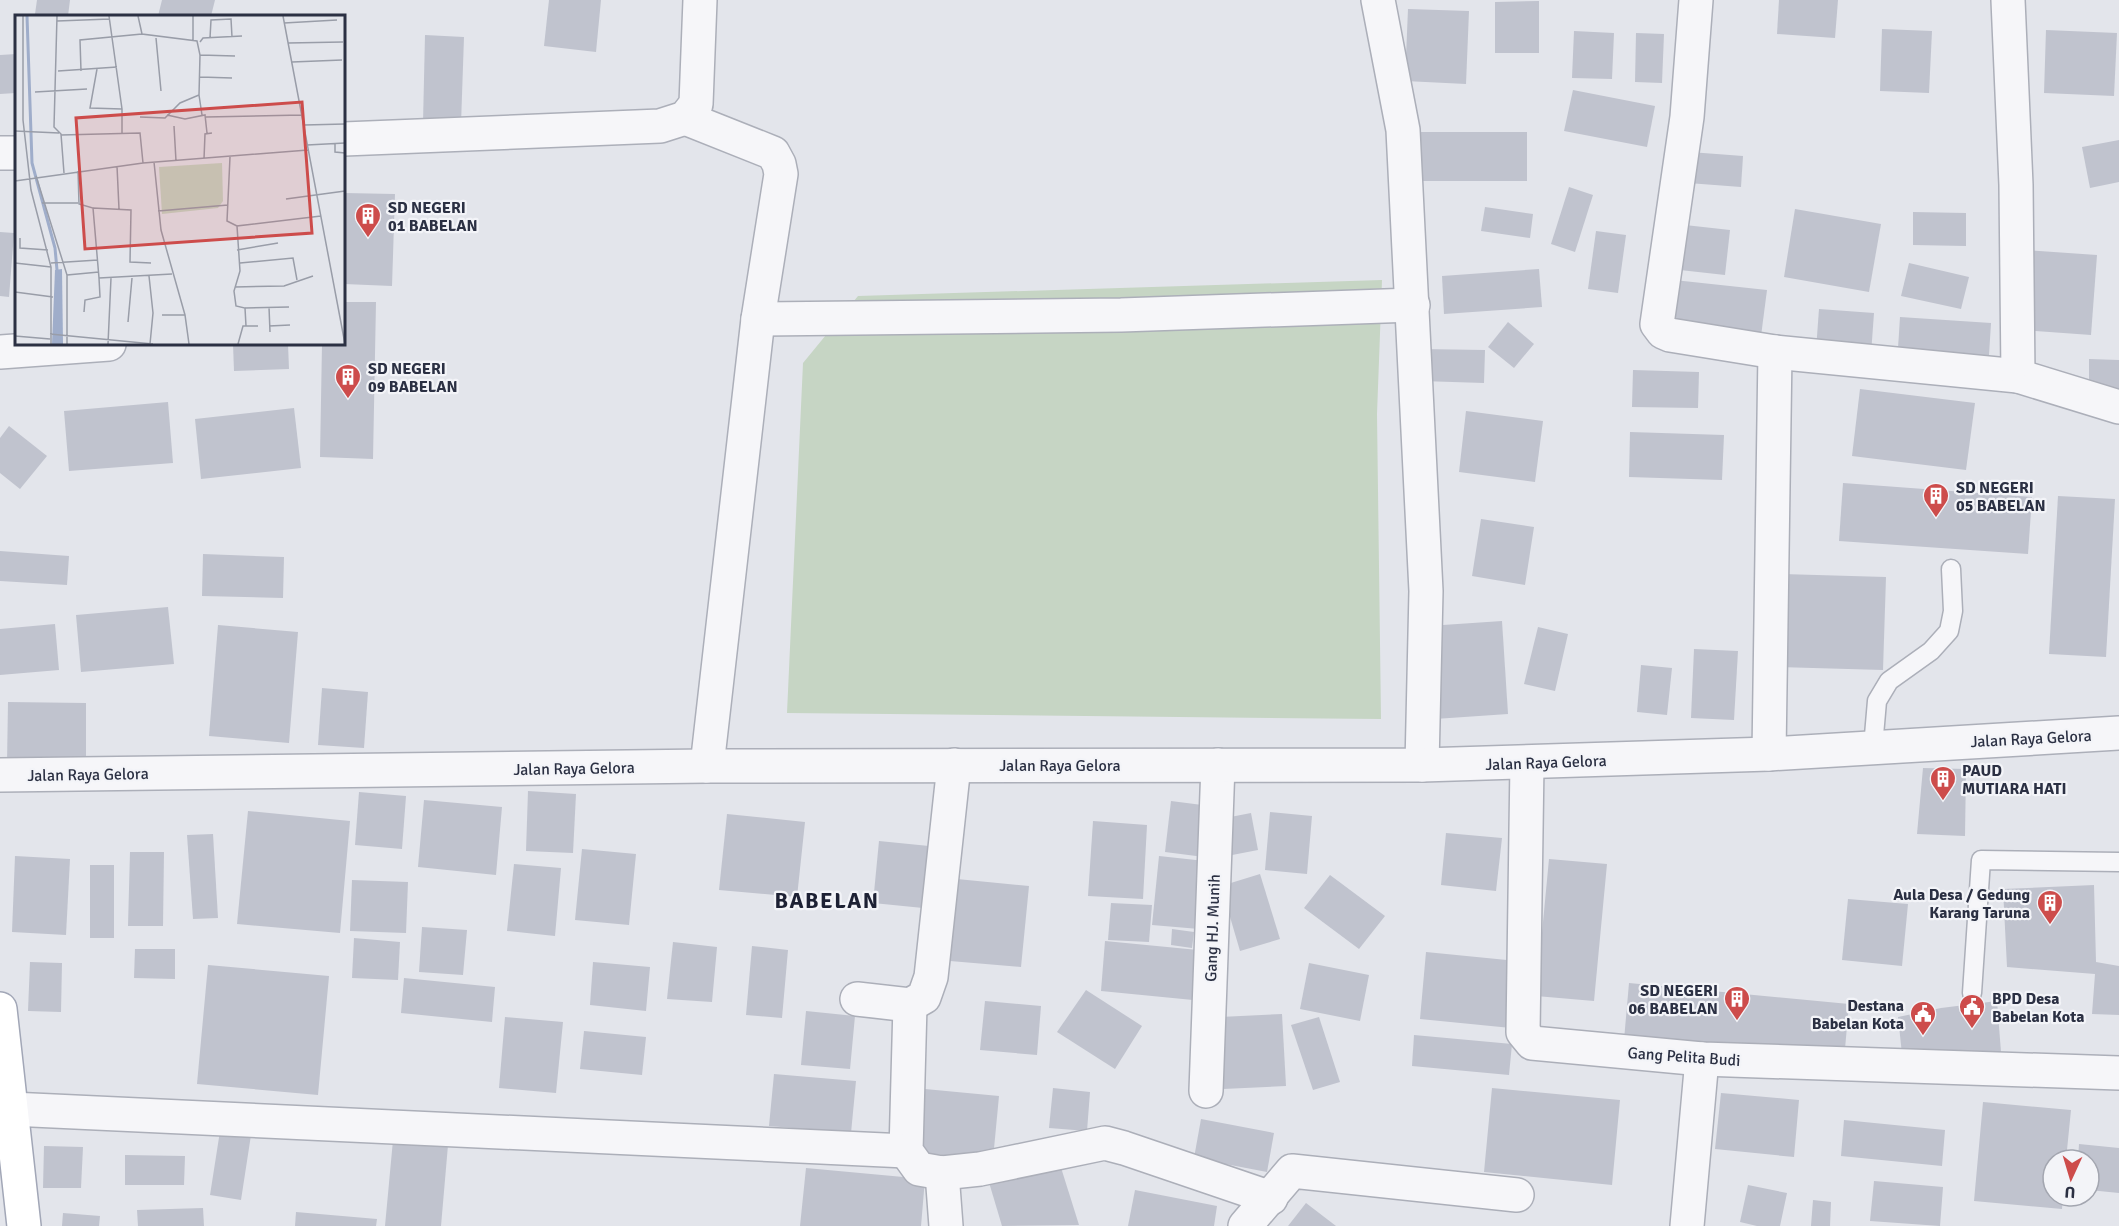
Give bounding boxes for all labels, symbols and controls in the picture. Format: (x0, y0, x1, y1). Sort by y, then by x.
inset map (15, 15, 345, 345)
place label: SD NEGERI 01 BABELAN (388, 198, 478, 236)
building icon: SD NEGERI 01 BABELAN (353, 201, 383, 239)
place label: SD NEGERI 09 BABELAN (368, 359, 458, 397)
building icon: SD NEGERI 09 BABELAN (333, 362, 363, 400)
place label: SD NEGERI 05 BABELAN (1956, 478, 2046, 516)
building icon: SD NEGERI 05 BABELAN (1921, 481, 1951, 519)
street label: Jalan Raya Gelora (1970, 726, 2092, 752)
street label: Jalan Raya Gelora (1485, 751, 1607, 775)
street label: Jalan Raya Gelora (999, 756, 1121, 776)
street label: Jalan Raya Gelora (513, 758, 635, 780)
place label: PAUD MUTIARA HATI (1962, 761, 2067, 799)
street label: Jalan Raya Gelora (27, 764, 149, 786)
building icon: PAUD MUTIARA HATI (1928, 764, 1958, 802)
street label: Gang HJ. Munih (1201, 874, 1225, 982)
place label: Aula Desa / Gedung Karang Taruna (1893, 885, 2030, 923)
district label: BABELAN (774, 887, 880, 914)
building icon: Aula Desa / Gedung Karang Taruna (2035, 888, 2065, 926)
place label: SD NEGERI 06 BABELAN (1628, 981, 1718, 1019)
building icon: SD NEGERI 06 BABELAN (1722, 984, 1752, 1022)
place label: BPD Desa Babelan Kota (1992, 989, 2084, 1027)
public building icon: BPD Desa Babelan Kota (1957, 992, 1987, 1030)
place label: Destana Babelan Kota (1812, 996, 1904, 1034)
public building icon: Destana Babelan Kota (1908, 999, 1938, 1037)
street label: Gang Pelita Budi (1627, 1043, 1741, 1071)
north arrow (2041, 1148, 2101, 1208)
text: U (2064, 1182, 2076, 1202)

